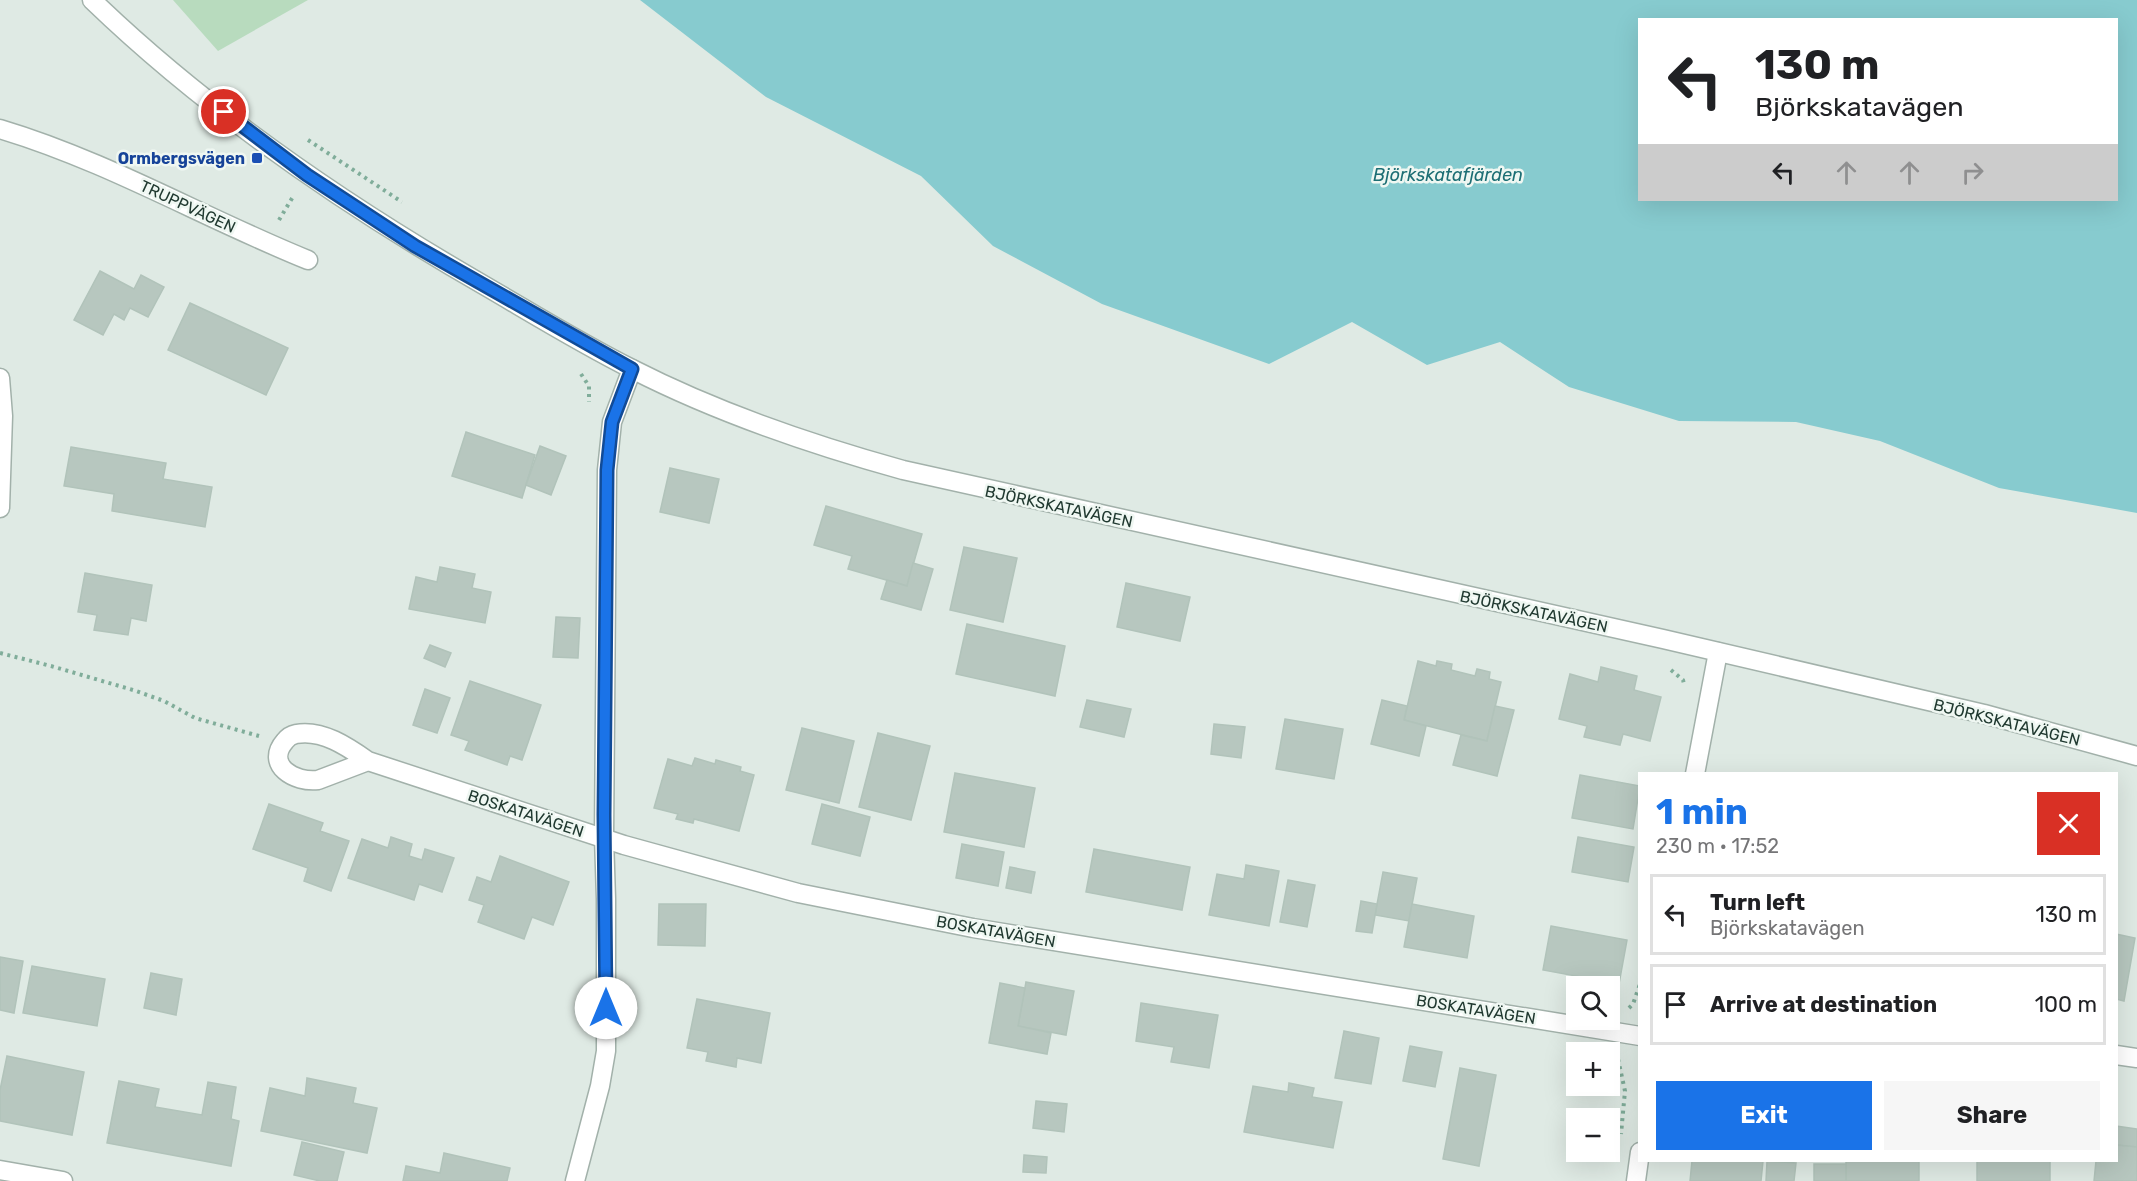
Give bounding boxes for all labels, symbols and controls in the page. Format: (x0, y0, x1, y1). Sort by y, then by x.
text: 130 m (1755, 40, 1880, 90)
icon: left (1656, 42, 1734, 120)
pin (198, 86, 249, 137)
text: Björkskatavägen (1755, 91, 1964, 123)
icon: arrive (207, 95, 240, 128)
place label: Ormbergsvägen (118, 149, 245, 168)
marker: Ormbergsvägen (250, 151, 264, 165)
icon: left (1767, 156, 1800, 189)
icon: ahead (1830, 156, 1863, 189)
icon: ahead (1893, 156, 1926, 189)
icon: right (1956, 156, 1989, 189)
water label: Björkskatafjärden (1373, 164, 1523, 186)
street label: TRUPPVÄGEN (137, 176, 239, 237)
street label: BJÖRKSKATAVÄGEN (983, 482, 1135, 531)
street label: BJÖRKSKATAVÄGEN (1458, 587, 1610, 636)
street label: BJÖRKSKATAVÄGEN (1932, 695, 2082, 750)
street label: BOSKATAVÄGEN (466, 786, 586, 841)
text: 1 min (1656, 790, 1748, 833)
button: close (2037, 792, 2100, 855)
text: 230 m · 17:52 (1656, 834, 1779, 858)
text: Turn left (1710, 889, 1805, 916)
icon: left (1659, 898, 1692, 931)
text: 130 m (2035, 901, 2097, 928)
street label: BOSKATAVÄGEN (935, 912, 1057, 951)
text: Björkskatavägen (1710, 916, 1865, 940)
position arrow (574, 976, 638, 1040)
map controls (1566, 976, 1620, 1162)
button: search (1566, 976, 1620, 1030)
icon: arrive (1659, 988, 1692, 1021)
street label: BOSKATAVÄGEN (1415, 991, 1537, 1028)
text: Arrive at destination (1710, 991, 1937, 1018)
text: 100 m (2035, 991, 2097, 1018)
button: + (1566, 1042, 1620, 1096)
button: Exit (1656, 1081, 1872, 1150)
button: Share (1884, 1081, 2100, 1150)
button: − (1566, 1108, 1620, 1162)

